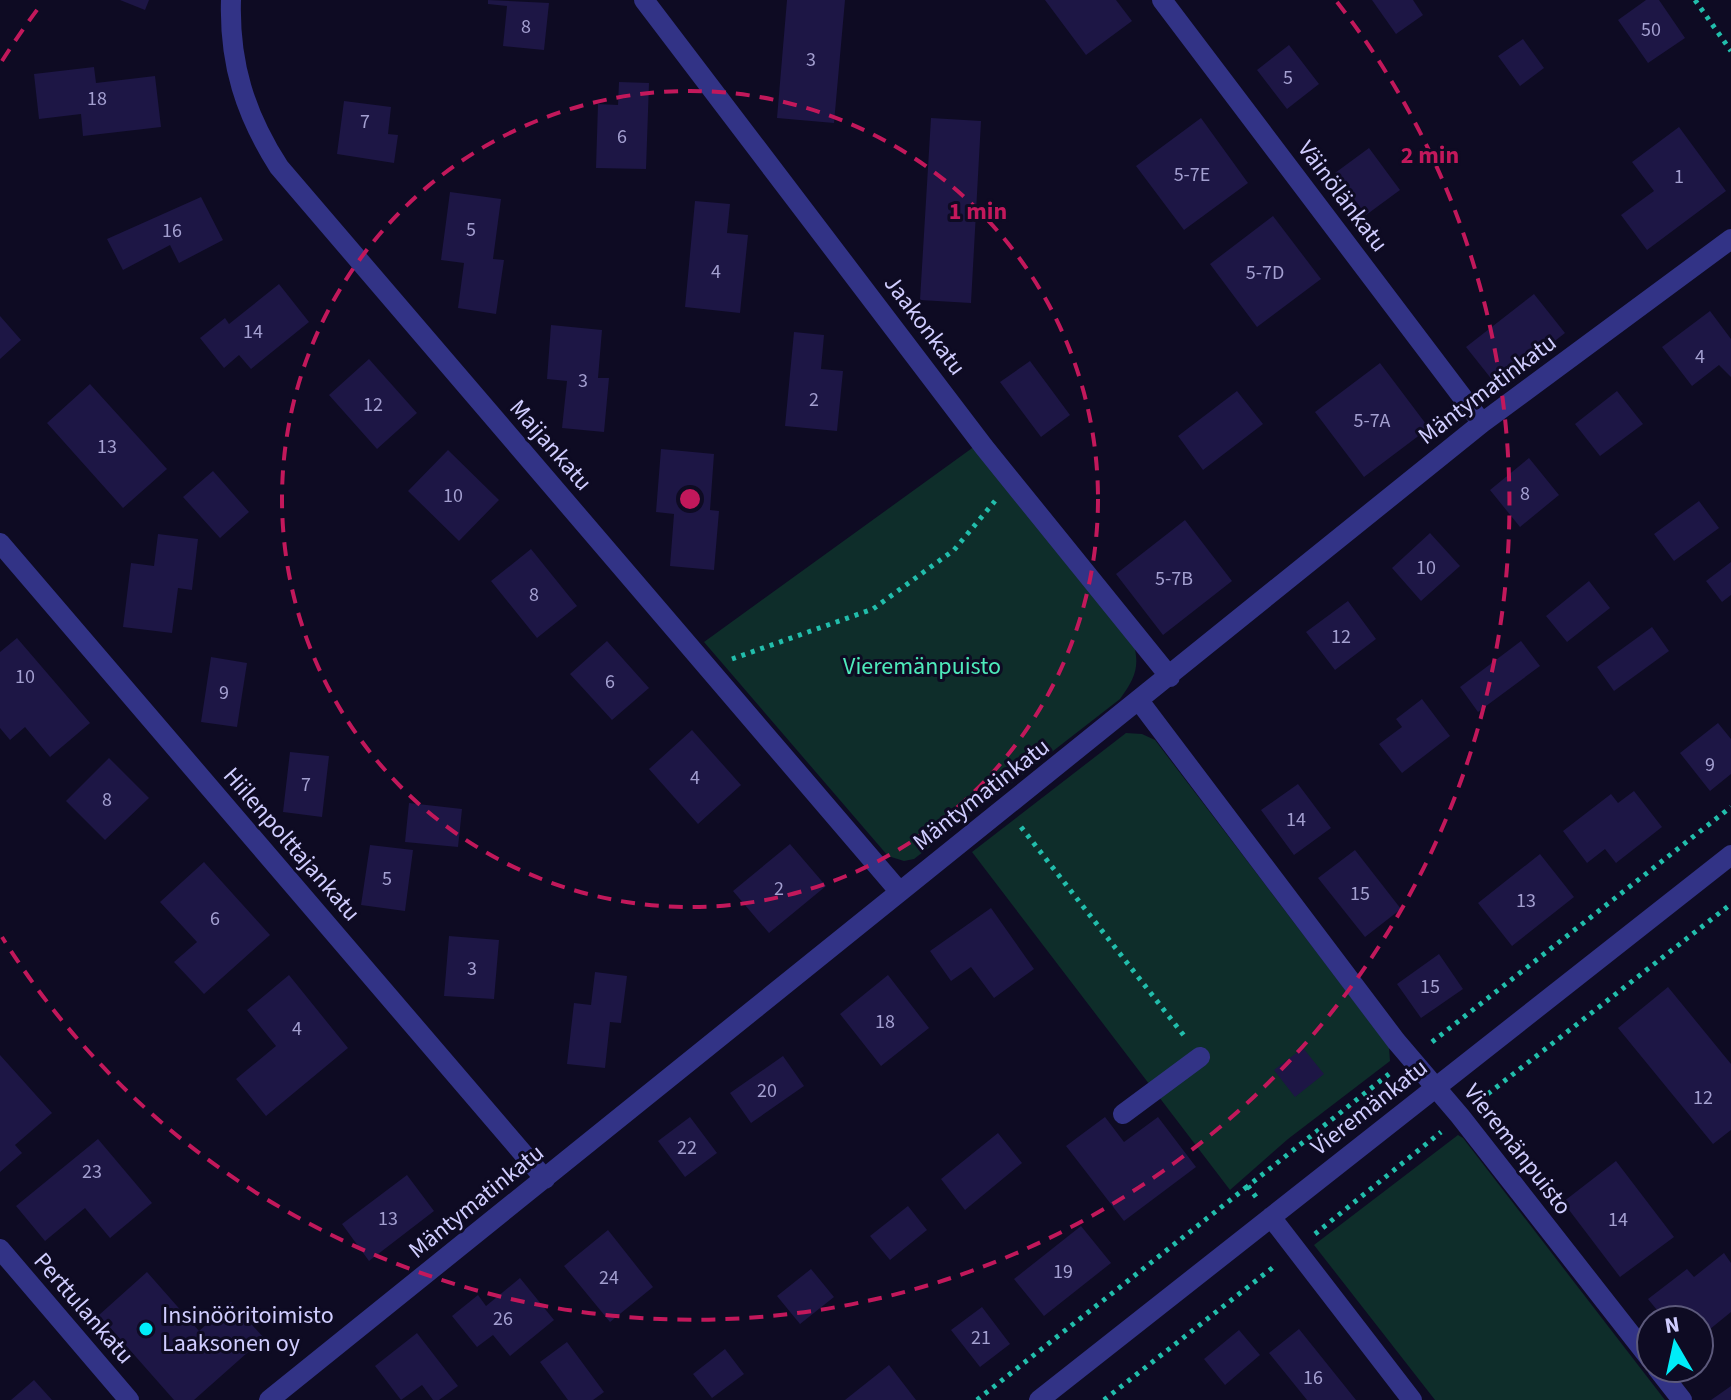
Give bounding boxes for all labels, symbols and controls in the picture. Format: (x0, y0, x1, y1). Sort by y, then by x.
house number: 8 (521, 13, 531, 41)
house number: 50 (1641, 16, 1661, 44)
house number: 3 (806, 46, 816, 74)
house number: 5 (1283, 64, 1293, 92)
house number: 18 (87, 85, 107, 113)
house number: 7 (360, 108, 370, 136)
house number: 6 (617, 123, 627, 151)
street label: Väinölänkatu (1289, 133, 1396, 259)
text: 2 min (1401, 138, 1459, 173)
house number: 5-7E (1174, 161, 1210, 189)
house number: 1 (1674, 163, 1684, 191)
text: 1 min (949, 194, 1007, 229)
house number: 5 (466, 216, 476, 244)
house number: 16 (162, 217, 182, 245)
house number: 4 (711, 258, 721, 286)
house number: 5-7D (1246, 259, 1284, 287)
street label: Jaakonkatu (875, 268, 974, 383)
house number: 14 (243, 318, 263, 346)
street label: Mäntymatinkatu (1411, 326, 1564, 453)
house number: 4 (1695, 343, 1705, 371)
house number: 3 (578, 367, 588, 395)
house number: 2 (809, 386, 819, 414)
house number: 12 (363, 391, 383, 419)
street label: Maijankatu (501, 392, 600, 499)
house number: 5-7A (1354, 407, 1391, 435)
house number: 13 (97, 433, 117, 461)
house number: 8 (1520, 480, 1530, 508)
house number: 10 (443, 482, 463, 510)
centre of rings (676, 485, 704, 513)
house number: 10 (1416, 554, 1436, 582)
house number: 5-7B (1155, 565, 1193, 593)
house number: 8 (529, 581, 539, 609)
house number: 12 (1331, 623, 1351, 651)
park label: Vieremänpuisto (843, 649, 1001, 684)
house number: 10 (15, 663, 35, 691)
house number: 6 (605, 668, 615, 696)
house number: 9 (219, 679, 229, 707)
street label: Mäntymatinkatu (905, 730, 1057, 859)
house number: 9 (1705, 751, 1715, 779)
street label: Hiilenpolttajankatu (215, 760, 369, 929)
house number: 4 (690, 764, 700, 792)
house number: 7 (301, 771, 311, 799)
house number: 8 (102, 786, 112, 814)
house number: 14 (1286, 806, 1306, 834)
house number: 5 (382, 865, 392, 893)
house number: 2 (774, 875, 784, 903)
house number: 15 (1350, 880, 1370, 908)
house number: 13 (1516, 887, 1536, 915)
house number: 6 (210, 905, 220, 933)
house number: 3 (467, 955, 477, 983)
house number: 15 (1420, 973, 1440, 1001)
house number: 18 (875, 1008, 895, 1036)
house number: 4 (292, 1015, 302, 1043)
street label: Vieremänkatu (1303, 1051, 1435, 1164)
street label: Vieremänpuisto (1455, 1076, 1580, 1222)
house number: 20 (757, 1077, 777, 1105)
house number: 12 (1693, 1084, 1713, 1112)
house number: 22 (677, 1134, 697, 1162)
street label: Mäntymatinkatu (401, 1136, 552, 1267)
house number: 23 (82, 1158, 102, 1186)
house number: 13 (378, 1205, 398, 1233)
house number: 14 (1608, 1206, 1628, 1234)
street label: Perttulankatu (25, 1245, 142, 1372)
house number: 19 (1053, 1258, 1073, 1286)
house number: 24 (599, 1264, 619, 1292)
place label: Insinööritoimisto Laaksonen oy (162, 1298, 334, 1361)
north arrow (1635, 1304, 1715, 1384)
house number: 26 (493, 1305, 513, 1333)
text: N (1662, 1308, 1682, 1342)
marker: Insinööritoimisto Laaksonen oy (137, 1320, 155, 1338)
house number: 21 (971, 1324, 991, 1352)
house number: 16 (1303, 1364, 1323, 1392)

